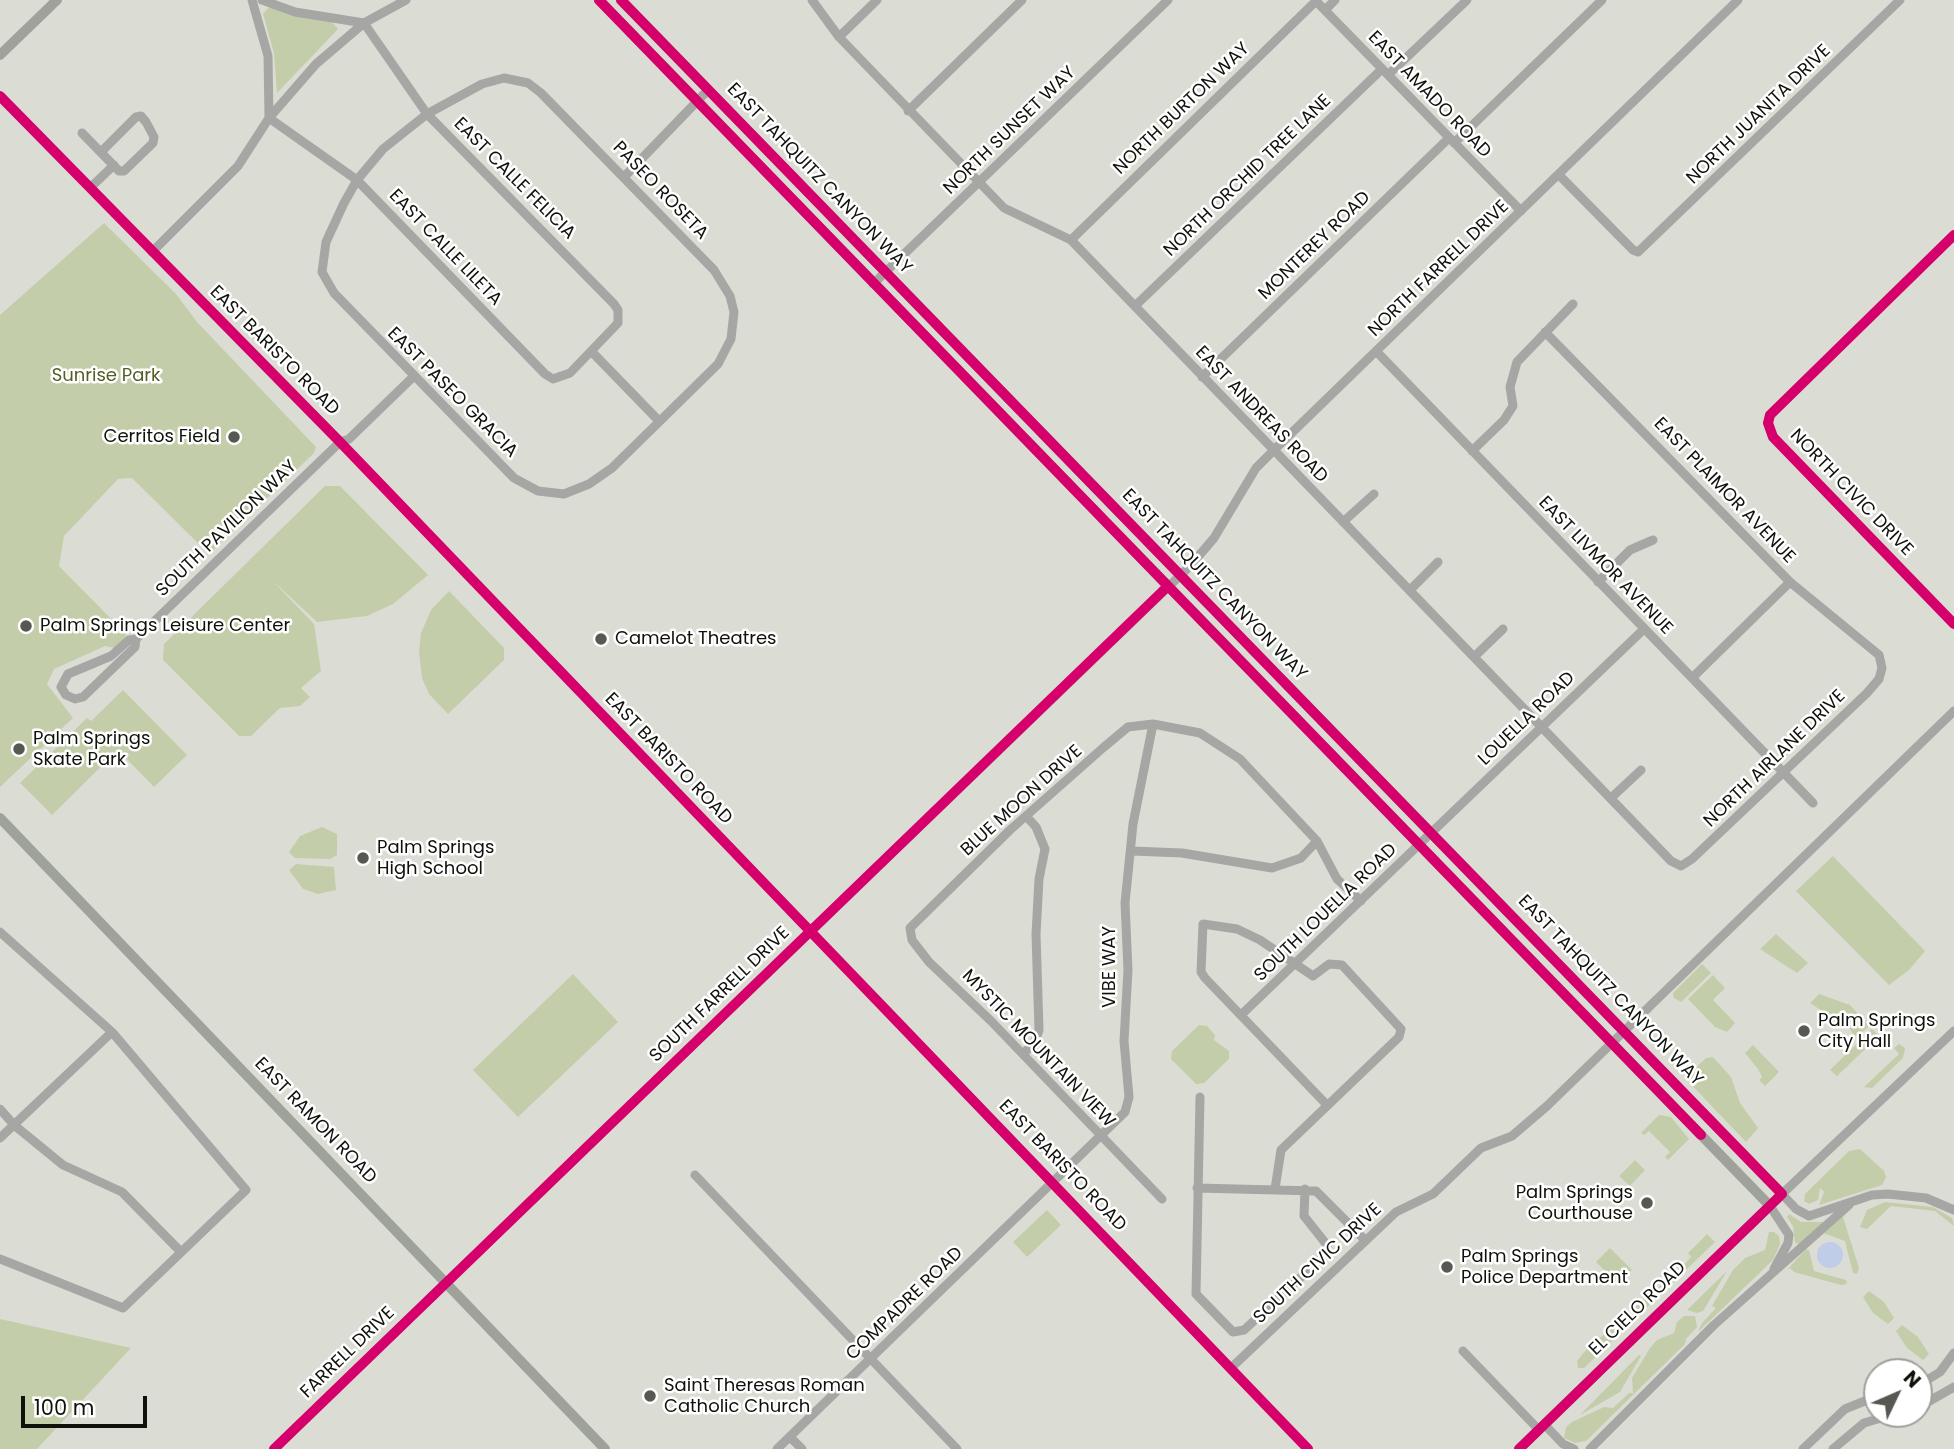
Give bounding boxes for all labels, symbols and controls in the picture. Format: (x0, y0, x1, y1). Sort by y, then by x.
street label: EAST AMADO ROAD (1363, 27, 1495, 163)
street label: NORTH BURTON WAY (1110, 39, 1254, 179)
street label: NORTH JUANITA DRIVE (1683, 41, 1835, 189)
street label: NORTH SUNSET WAY (940, 63, 1080, 199)
street label: EAST TAHQUITZ CANYON WAY (722, 79, 916, 279)
street label: NORTH ORCHID TREE LANE (1160, 90, 1336, 262)
street label: EAST CALLE FELICIA (449, 114, 579, 244)
street label: PASEO ROSETA (608, 137, 712, 245)
street label: EAST CALLE LILETA (384, 185, 506, 311)
street label: MONTEREY ROAD (1255, 187, 1375, 305)
street label: NORTH FARRELL DRIVE (1364, 196, 1514, 342)
street label: EAST BARISTO ROAD (205, 282, 343, 420)
street label: EAST PASEO GRACIA (382, 323, 522, 463)
street label: EAST ANDREAS ROAD (1190, 342, 1332, 488)
park label: Sunrise Park (52, 365, 160, 387)
street label: EAST PLAIMOR AVENUE (1649, 414, 1799, 568)
street label: NORTH CIVIC DRIVE (1785, 425, 1917, 561)
place label: Cerritos Field (104, 426, 220, 448)
marker: Cerritos Field (226, 429, 242, 445)
street label: SOUTH PAVILION WAY (152, 456, 302, 602)
street label: EAST TAHQUITZ CANYON WAY (1117, 485, 1311, 685)
street label: EAST LIVMOR AVENUE (1533, 492, 1677, 640)
place label: Palm Springs Leisure Center (40, 615, 290, 637)
marker: Palm Springs Leisure Center (18, 618, 34, 634)
place label: Camelot Theatres (615, 628, 776, 650)
marker: Camelot Theatres (593, 631, 609, 647)
street label: LOUELLA ROAD (1474, 668, 1580, 770)
street label: NORTH AIRLANE DRIVE (1700, 686, 1850, 832)
street label: EAST BARISTO ROAD (600, 689, 736, 829)
place label: Palm Springs Skate Park (33, 728, 150, 770)
marker: Palm Springs Skate Park (11, 741, 27, 757)
street label: BLUE MOON DRIVE (957, 741, 1087, 861)
place label: Palm Springs High School (377, 837, 494, 880)
street label: SOUTH LOUELLA ROAD (1250, 839, 1402, 987)
marker: Palm Springs High School (355, 850, 371, 866)
street label: EAST TAHQUITZ CANYON WAY (1513, 891, 1707, 1091)
street label: SOUTH FARRELL DRIVE (646, 923, 794, 1067)
street label: VIBE WAY (1099, 926, 1121, 1008)
street label: MYSTIC MOUNTAIN VIEW (957, 966, 1119, 1132)
place label: Palm Springs City Hall (1818, 1010, 1935, 1052)
marker: Palm Springs City Hall (1796, 1023, 1812, 1039)
street label: EAST RAMON ROAD (249, 1054, 381, 1188)
street label: EAST BARISTO ROAD (994, 1096, 1130, 1236)
place label: Palm Springs Courthouse (1516, 1182, 1633, 1224)
marker: Palm Springs Courthouse (1639, 1195, 1655, 1211)
street label: SOUTH CIVIC DRIVE (1250, 1199, 1386, 1329)
street label: COMPADRE ROAD (842, 1243, 968, 1365)
place label: Palm Springs Police Department (1461, 1246, 1628, 1288)
street label: EL CIELO ROAD (1585, 1257, 1691, 1361)
marker: Palm Springs Police Department (1439, 1259, 1455, 1275)
street label: FARRELL DRIVE (297, 1303, 399, 1403)
north arrow (1863, 1358, 1933, 1428)
text: N (1897, 1365, 1927, 1394)
place label: Saint Theresas Roman Catholic Church (664, 1375, 865, 1418)
scale bar (24, 1382, 150, 1426)
marker: Saint Theresas Roman Catholic Church (642, 1388, 658, 1404)
text: 100 m (34, 1393, 94, 1422)

